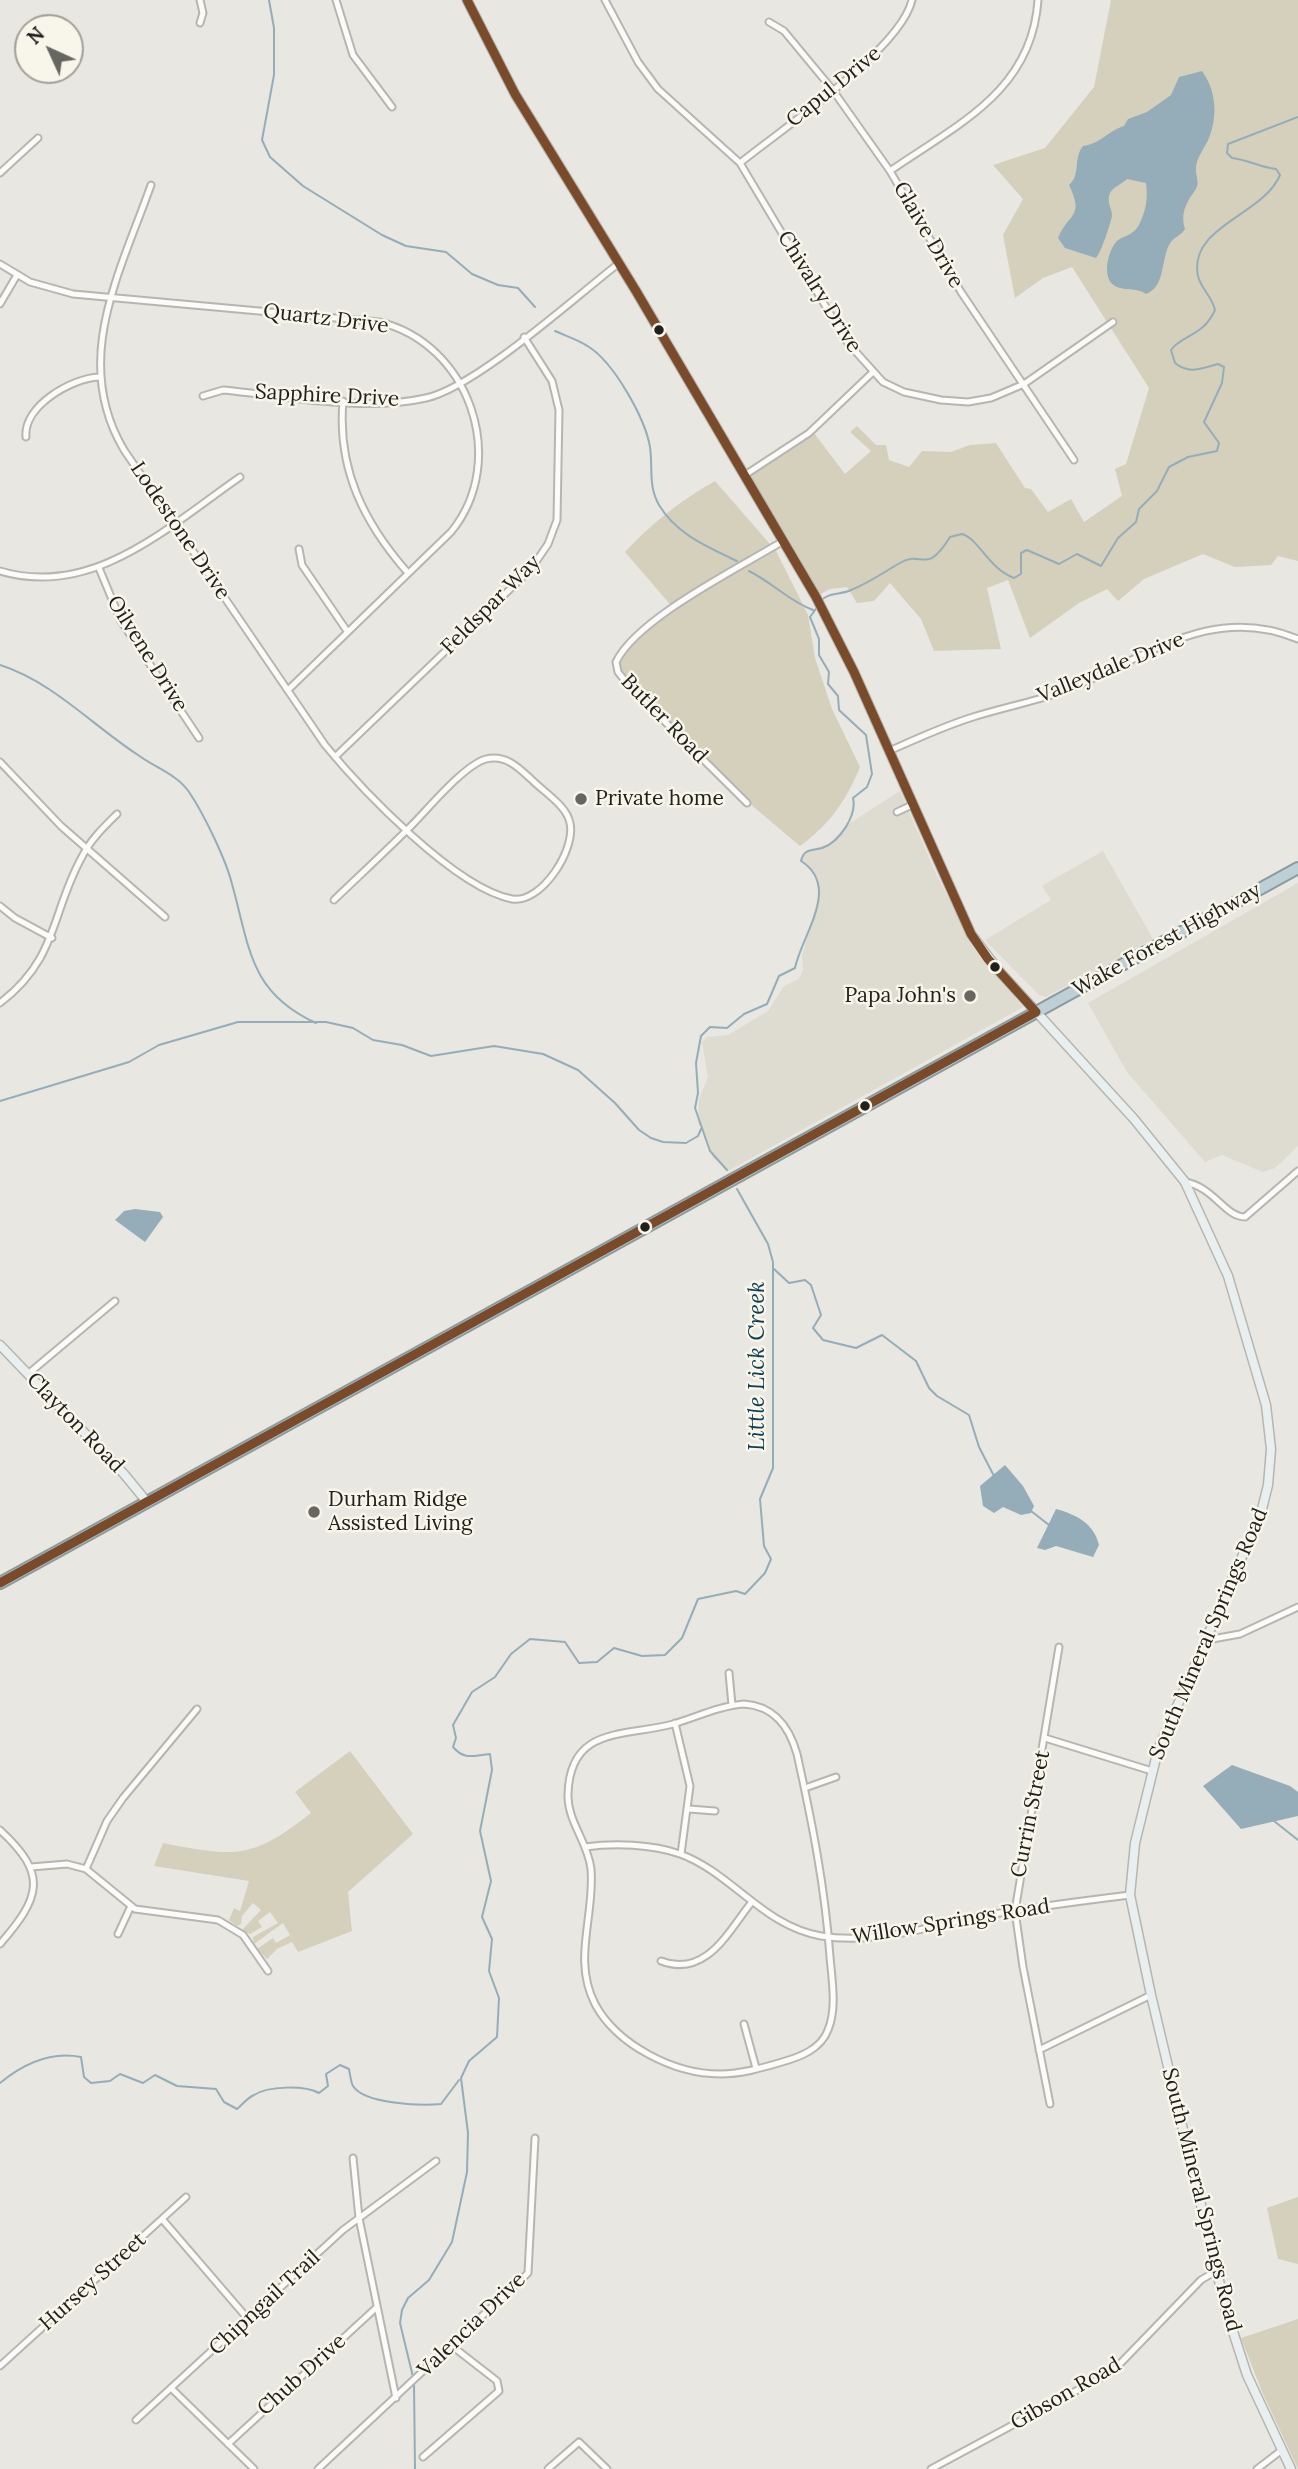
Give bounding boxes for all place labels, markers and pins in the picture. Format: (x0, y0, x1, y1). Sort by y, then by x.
unlabelled marker (652, 323, 666, 337)
place label: Private home (595, 786, 724, 812)
marker: Private home (573, 791, 589, 807)
unlabelled marker (988, 960, 1002, 974)
place label: Papa John's (845, 983, 956, 1009)
marker: Papa John's (962, 988, 978, 1004)
unlabelled marker (858, 1099, 872, 1113)
unlabelled marker (638, 1220, 652, 1234)
place label: Durham Ridge Assisted Living (328, 1487, 473, 1537)
marker: Durham Ridge Assisted Living (306, 1504, 322, 1520)

